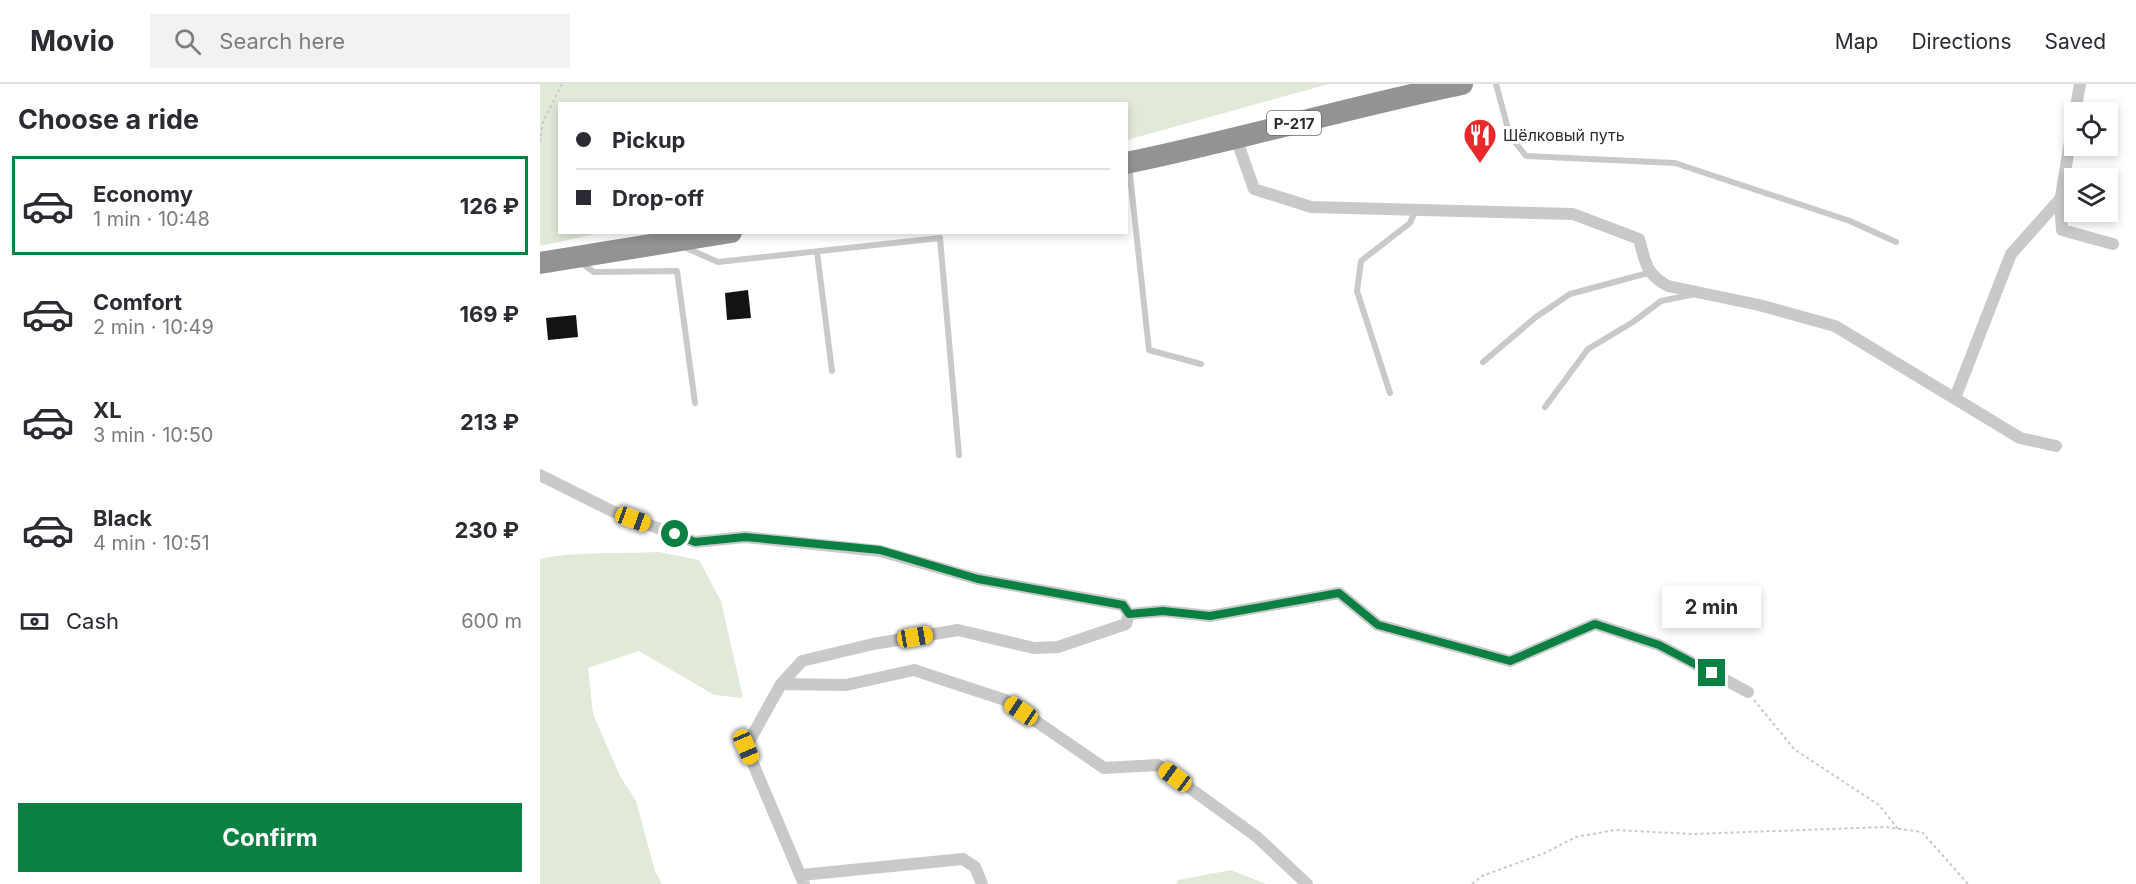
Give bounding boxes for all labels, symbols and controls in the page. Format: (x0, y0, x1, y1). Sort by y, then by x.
search box (150, 14, 570, 68)
text: Movio (30, 24, 114, 58)
icon: search (171, 25, 204, 58)
text: Search here (219, 28, 345, 54)
text: Map (1835, 29, 1878, 54)
text: Directions (1911, 29, 2012, 54)
text: Saved (2045, 29, 2106, 54)
map controls (2064, 102, 2118, 222)
button: locate (2064, 102, 2118, 156)
text: Choose a ride (18, 103, 199, 136)
road number: Р-217 (1267, 111, 1321, 135)
restaurant icon: Шёлковый путь (1462, 117, 1498, 164)
place label: Шёлковый путь (1503, 125, 1625, 145)
text: Pickup (612, 127, 686, 153)
button: layers (2064, 168, 2118, 222)
icon: car (21, 179, 75, 233)
text: Economy (93, 181, 193, 207)
text: Drop-off (612, 185, 704, 211)
text: 126 ₽ (460, 193, 519, 219)
text: 1 min · 10:48 (93, 207, 210, 231)
icon: car (21, 287, 75, 341)
text: Comfort (93, 289, 182, 315)
text: 169 ₽ (459, 301, 519, 327)
text: 2 min · 10:49 (93, 315, 214, 339)
icon: car (21, 395, 75, 449)
text: XL (93, 397, 122, 423)
text: 213 ₽ (460, 409, 519, 435)
text: 3 min · 10:50 (93, 423, 213, 447)
icon: car (21, 503, 75, 557)
car (613, 504, 653, 534)
text: Black (93, 505, 152, 531)
text: 230 ₽ (455, 517, 519, 543)
route start (661, 520, 688, 547)
text: 4 min · 10:51 (93, 531, 210, 555)
callout: 2 min (1662, 586, 1762, 628)
text: 2 min (1685, 595, 1738, 619)
icon: cash (18, 605, 51, 638)
text: Cash (66, 608, 119, 634)
text: 600 m (461, 609, 522, 633)
car (896, 625, 934, 649)
route end (1698, 659, 1725, 686)
car (1001, 693, 1041, 729)
car (731, 727, 761, 767)
car (1155, 759, 1195, 795)
button: Confirm (18, 803, 522, 872)

